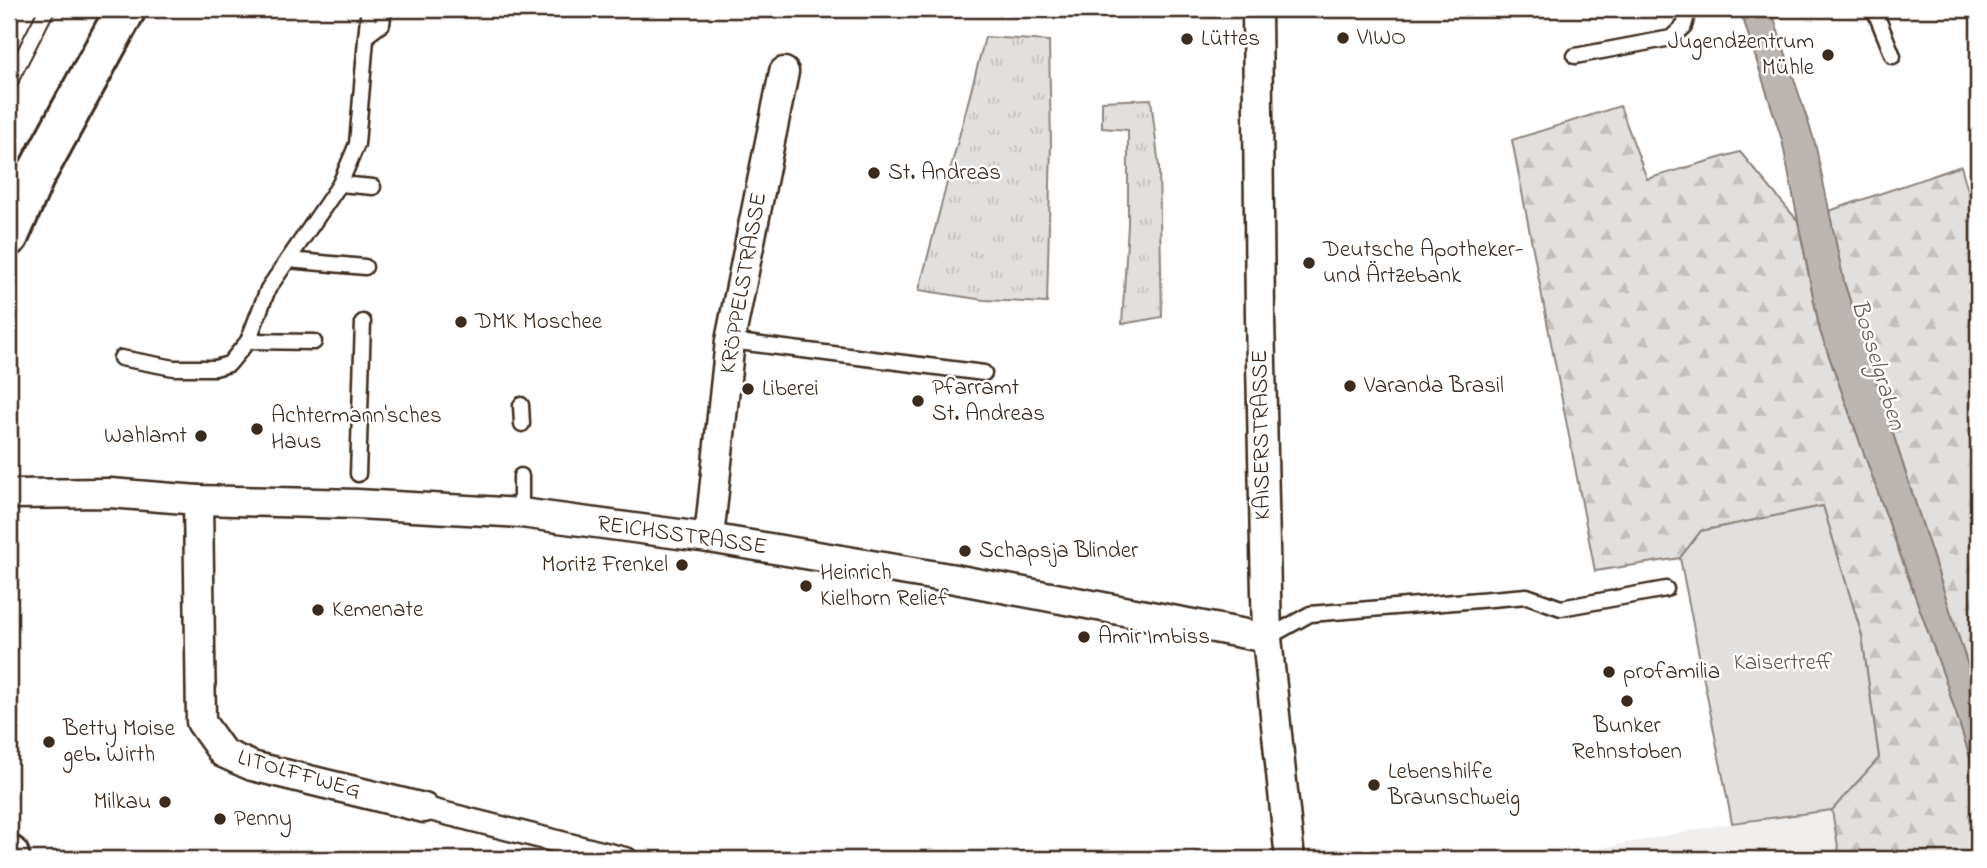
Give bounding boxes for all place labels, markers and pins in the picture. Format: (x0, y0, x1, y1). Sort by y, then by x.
place label: VIWO (1356, 22, 1406, 55)
place label: Lüttes (1201, 23, 1260, 56)
place label: Jugendzentrum Mühle (1668, 26, 1815, 85)
marker: VIWO (1335, 30, 1351, 46)
marker: Lüttes (1179, 31, 1195, 47)
marker: Jugendzentrum Mühle (1820, 47, 1836, 63)
place label: St. Andreas (888, 157, 1001, 190)
marker: St. Andreas (866, 165, 882, 181)
place label: Deutsche Apotheker- und Ärtzebank (1322, 234, 1524, 293)
marker: Deutsche Apotheker- und Ärtzebank (1301, 255, 1317, 271)
place label: DMK Moschee (474, 306, 603, 339)
marker: DMK Moschee (453, 314, 469, 330)
place label: Varanda Brasil (1363, 370, 1504, 403)
place label: Pfarramt St. Andreas (932, 372, 1045, 431)
place label: Liberei (762, 373, 819, 406)
marker: Varanda Brasil (1342, 378, 1358, 394)
marker: Liberei (740, 381, 756, 397)
marker: Pfarramt St. Andreas (910, 393, 926, 409)
place label: Achtermann'sches Haus (271, 400, 442, 459)
place label: Wahlamt (104, 420, 187, 453)
marker: Achtermann'sches Haus (249, 421, 265, 437)
marker: Wahlamt (193, 428, 209, 444)
place label: Schapsja Blinder (979, 535, 1139, 568)
marker: Schapsja Blinder (957, 543, 973, 559)
place label: Moritz Frenkel (542, 549, 668, 582)
marker: Moritz Frenkel (674, 557, 690, 573)
place label: Heinrich Kielhorn Relief (820, 557, 949, 616)
marker: Heinrich Kielhorn Relief (798, 578, 814, 594)
place label: Kemenate (332, 594, 424, 627)
marker: Kemenate (310, 602, 326, 618)
place label: Amir Imbiss (1098, 621, 1210, 654)
marker: Amir Imbiss (1076, 629, 1092, 645)
place label: profamilia (1623, 656, 1720, 689)
marker: profamilia (1601, 664, 1617, 680)
marker: Bunker Rehnstoben (1619, 693, 1635, 709)
place label: Bunker Rehnstoben (1572, 710, 1682, 769)
place label: Betty Moise geb. Wirth (62, 713, 176, 773)
marker: Betty Moise geb. Wirth (41, 734, 57, 750)
place label: Lebenshilfe Braunschweig (1387, 756, 1520, 816)
marker: Lebenshilfe Braunschweig (1366, 777, 1382, 793)
place label: Milkau (93, 786, 151, 819)
marker: Milkau (157, 794, 173, 810)
place label: Penny (234, 803, 292, 838)
marker: Penny (212, 811, 228, 827)

